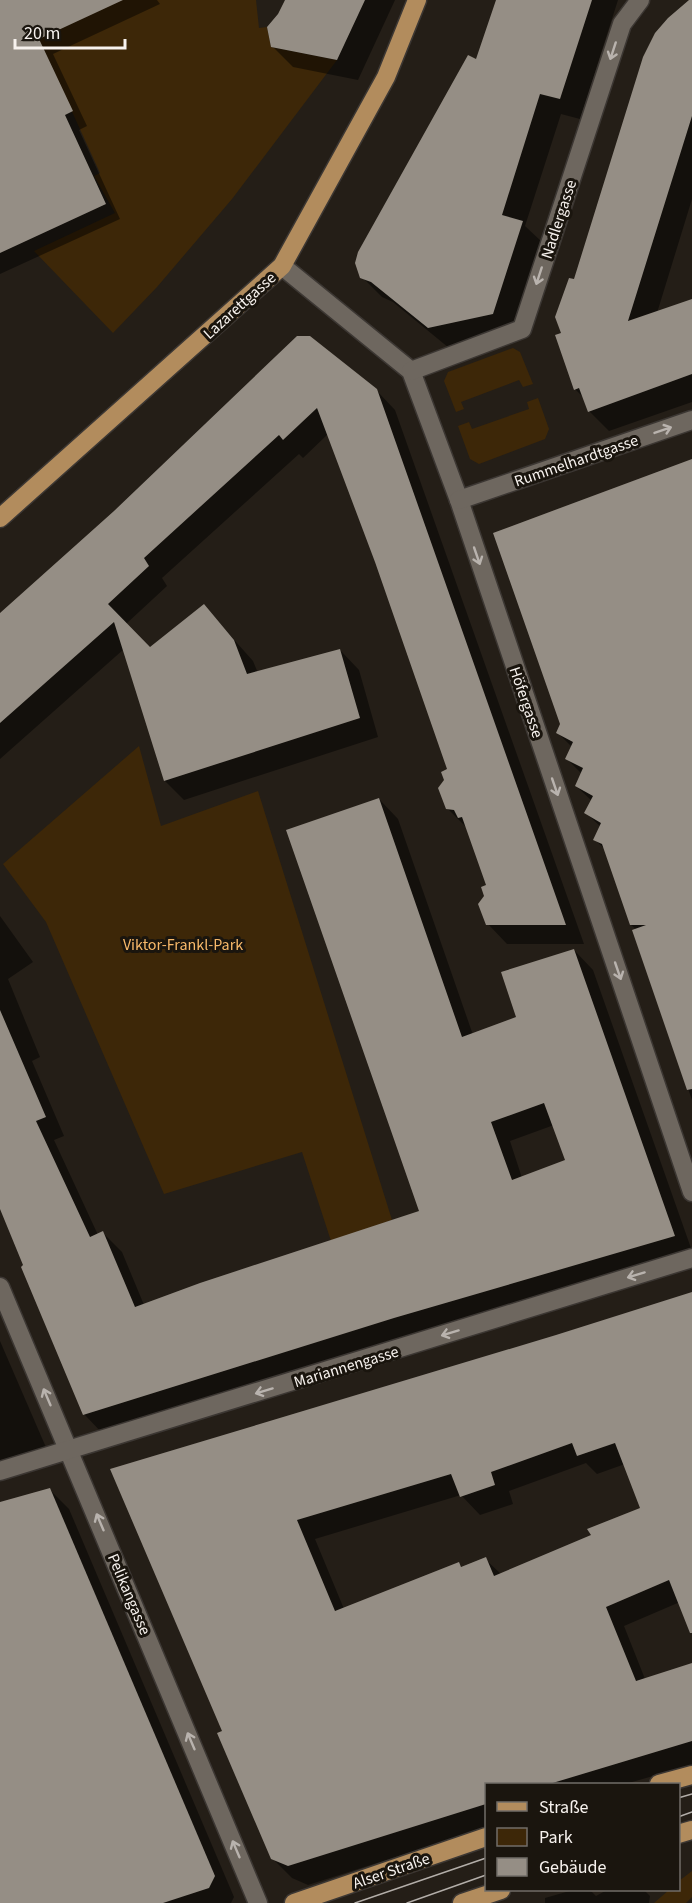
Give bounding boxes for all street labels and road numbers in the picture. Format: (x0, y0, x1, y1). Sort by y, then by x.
street label: Nadlergasse (536, 177, 582, 262)
street label: Lazarettgasse (198, 267, 281, 344)
street label: Rummelhardtgasse (511, 429, 641, 492)
street label: Höfergasse (504, 664, 549, 741)
street label: Mariannengasse (291, 1341, 402, 1393)
street label: Pelikangasse (102, 1550, 156, 1639)
street label: Alser Straße (350, 1847, 433, 1894)

